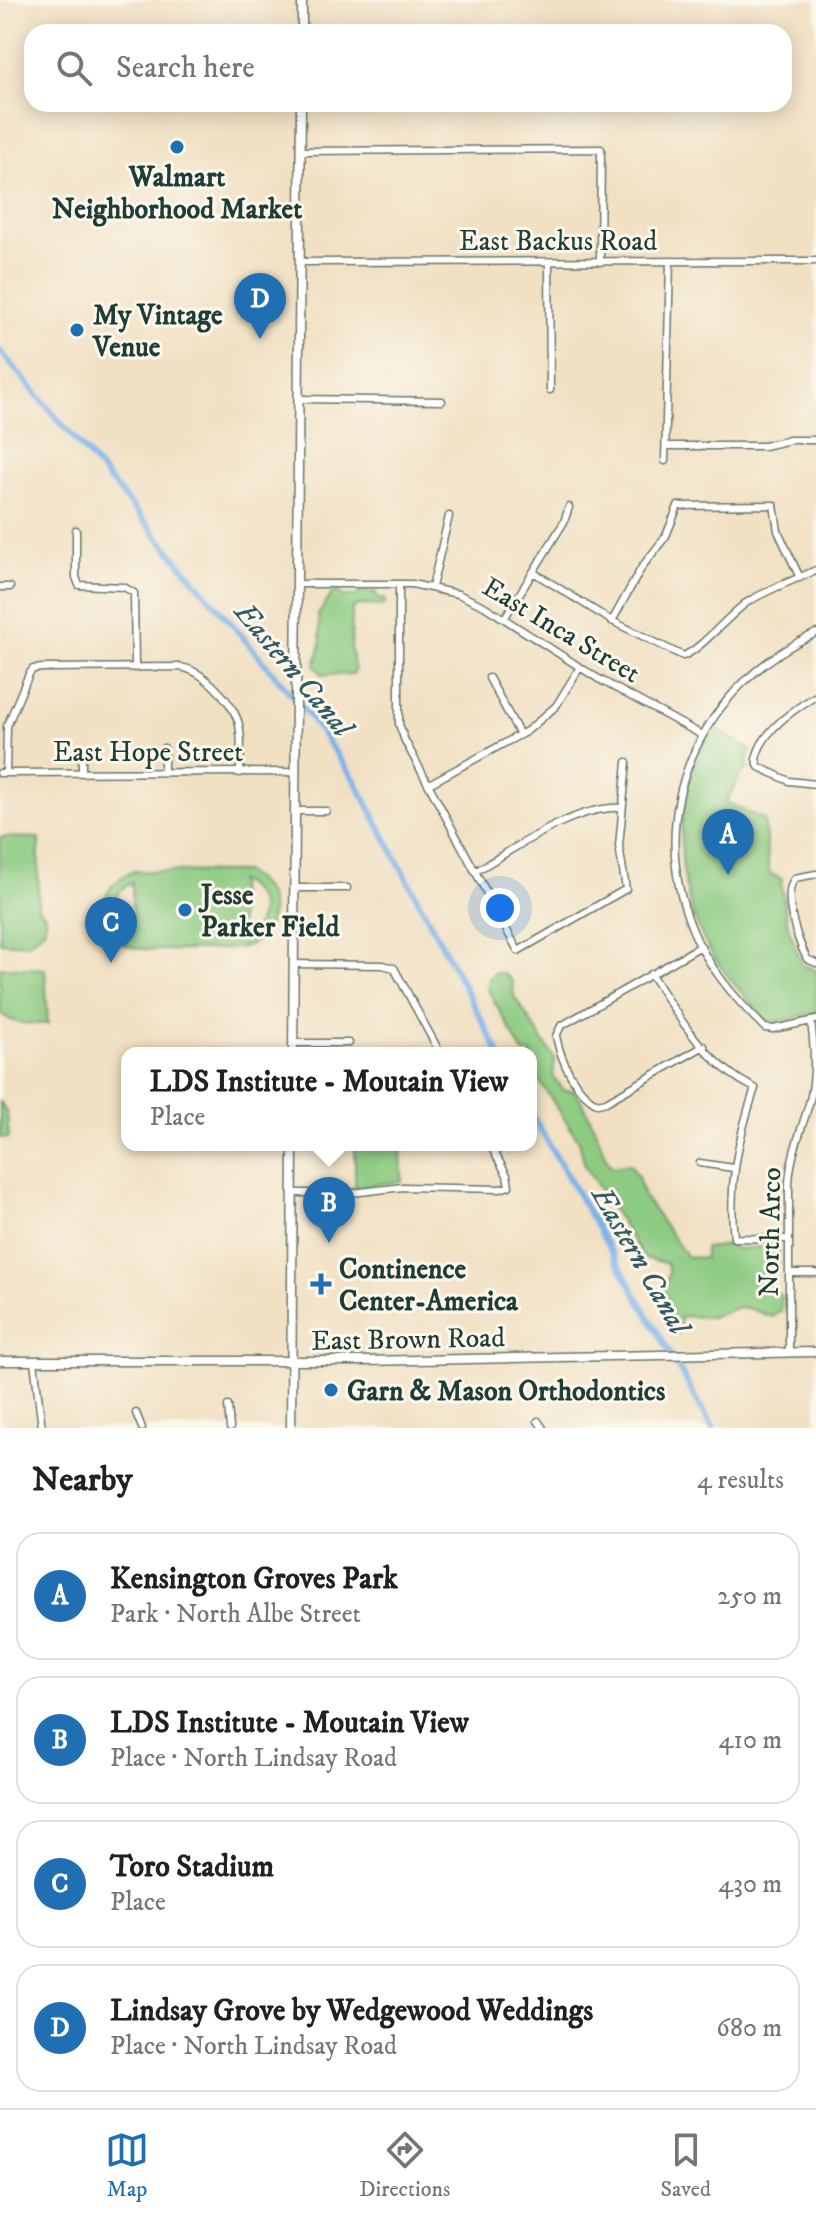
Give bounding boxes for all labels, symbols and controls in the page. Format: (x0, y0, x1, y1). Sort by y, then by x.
search box (24, 24, 792, 112)
icon: search (52, 46, 96, 90)
text: Search here (116, 50, 255, 87)
marker: Walmart Neighborhood Market (168, 138, 186, 156)
place label: Walmart Neighborhood Market (52, 160, 302, 227)
street label: East Backus Road (459, 224, 657, 259)
pin: D (234, 273, 286, 339)
place label: My Vintage Venue (92, 298, 223, 365)
marker: My Vintage Venue (68, 321, 86, 339)
street label: East Inca Street (476, 569, 647, 691)
water label: Eastern Canal (224, 593, 362, 747)
street label: East Hope Street (53, 735, 243, 770)
pin: A (702, 809, 754, 875)
place label: Jesse Parker Field (198, 878, 340, 945)
your location (480, 888, 520, 928)
pin: C (85, 897, 137, 963)
marker: Jesse Parker Field (176, 901, 194, 919)
popup (121, 1047, 537, 1151)
text: LDS Institute - Moutain View (150, 1064, 508, 1101)
text: Place (150, 1101, 205, 1134)
street label: North Arco (752, 1167, 789, 1297)
pin: B (303, 1177, 355, 1243)
water label: Eastern Canal (582, 1178, 698, 1344)
place label: Continence Center-America (339, 1252, 519, 1319)
marker: Continence Center-America (310, 1273, 332, 1295)
street label: East Brown Road (311, 1320, 505, 1359)
place label: Garn & Mason Orthodontics (347, 1374, 666, 1409)
marker: Garn & Mason Orthodontics (322, 1381, 340, 1399)
text: Nearby (32, 1459, 133, 1501)
text: 4 results (697, 1464, 784, 1497)
text: Kensington Groves Park (110, 1561, 398, 1598)
text: A (52, 1580, 68, 1613)
text: 250 m (717, 1580, 782, 1613)
text: Park · North Albe Street (110, 1598, 361, 1631)
text: LDS Institute - Moutain View (110, 1705, 469, 1742)
text: B (52, 1724, 68, 1757)
text: 410 m (718, 1724, 782, 1757)
text: Place · North Lindsay Road (110, 1742, 397, 1775)
text: Toro Stadium (110, 1849, 274, 1886)
text: C (51, 1868, 69, 1901)
text: 430 m (718, 1868, 782, 1901)
text: Place (110, 1886, 166, 1919)
text: Lindsay Grove by Wedgewood Weddings (110, 1993, 593, 2030)
text: D (50, 2012, 70, 2045)
text: 680 m (716, 2012, 782, 2045)
text: Place · North Lindsay Road (110, 2030, 397, 2063)
tab: Map (105, 2128, 149, 2203)
tab: Directions (359, 2128, 450, 2203)
tab: Saved (660, 2128, 711, 2203)

